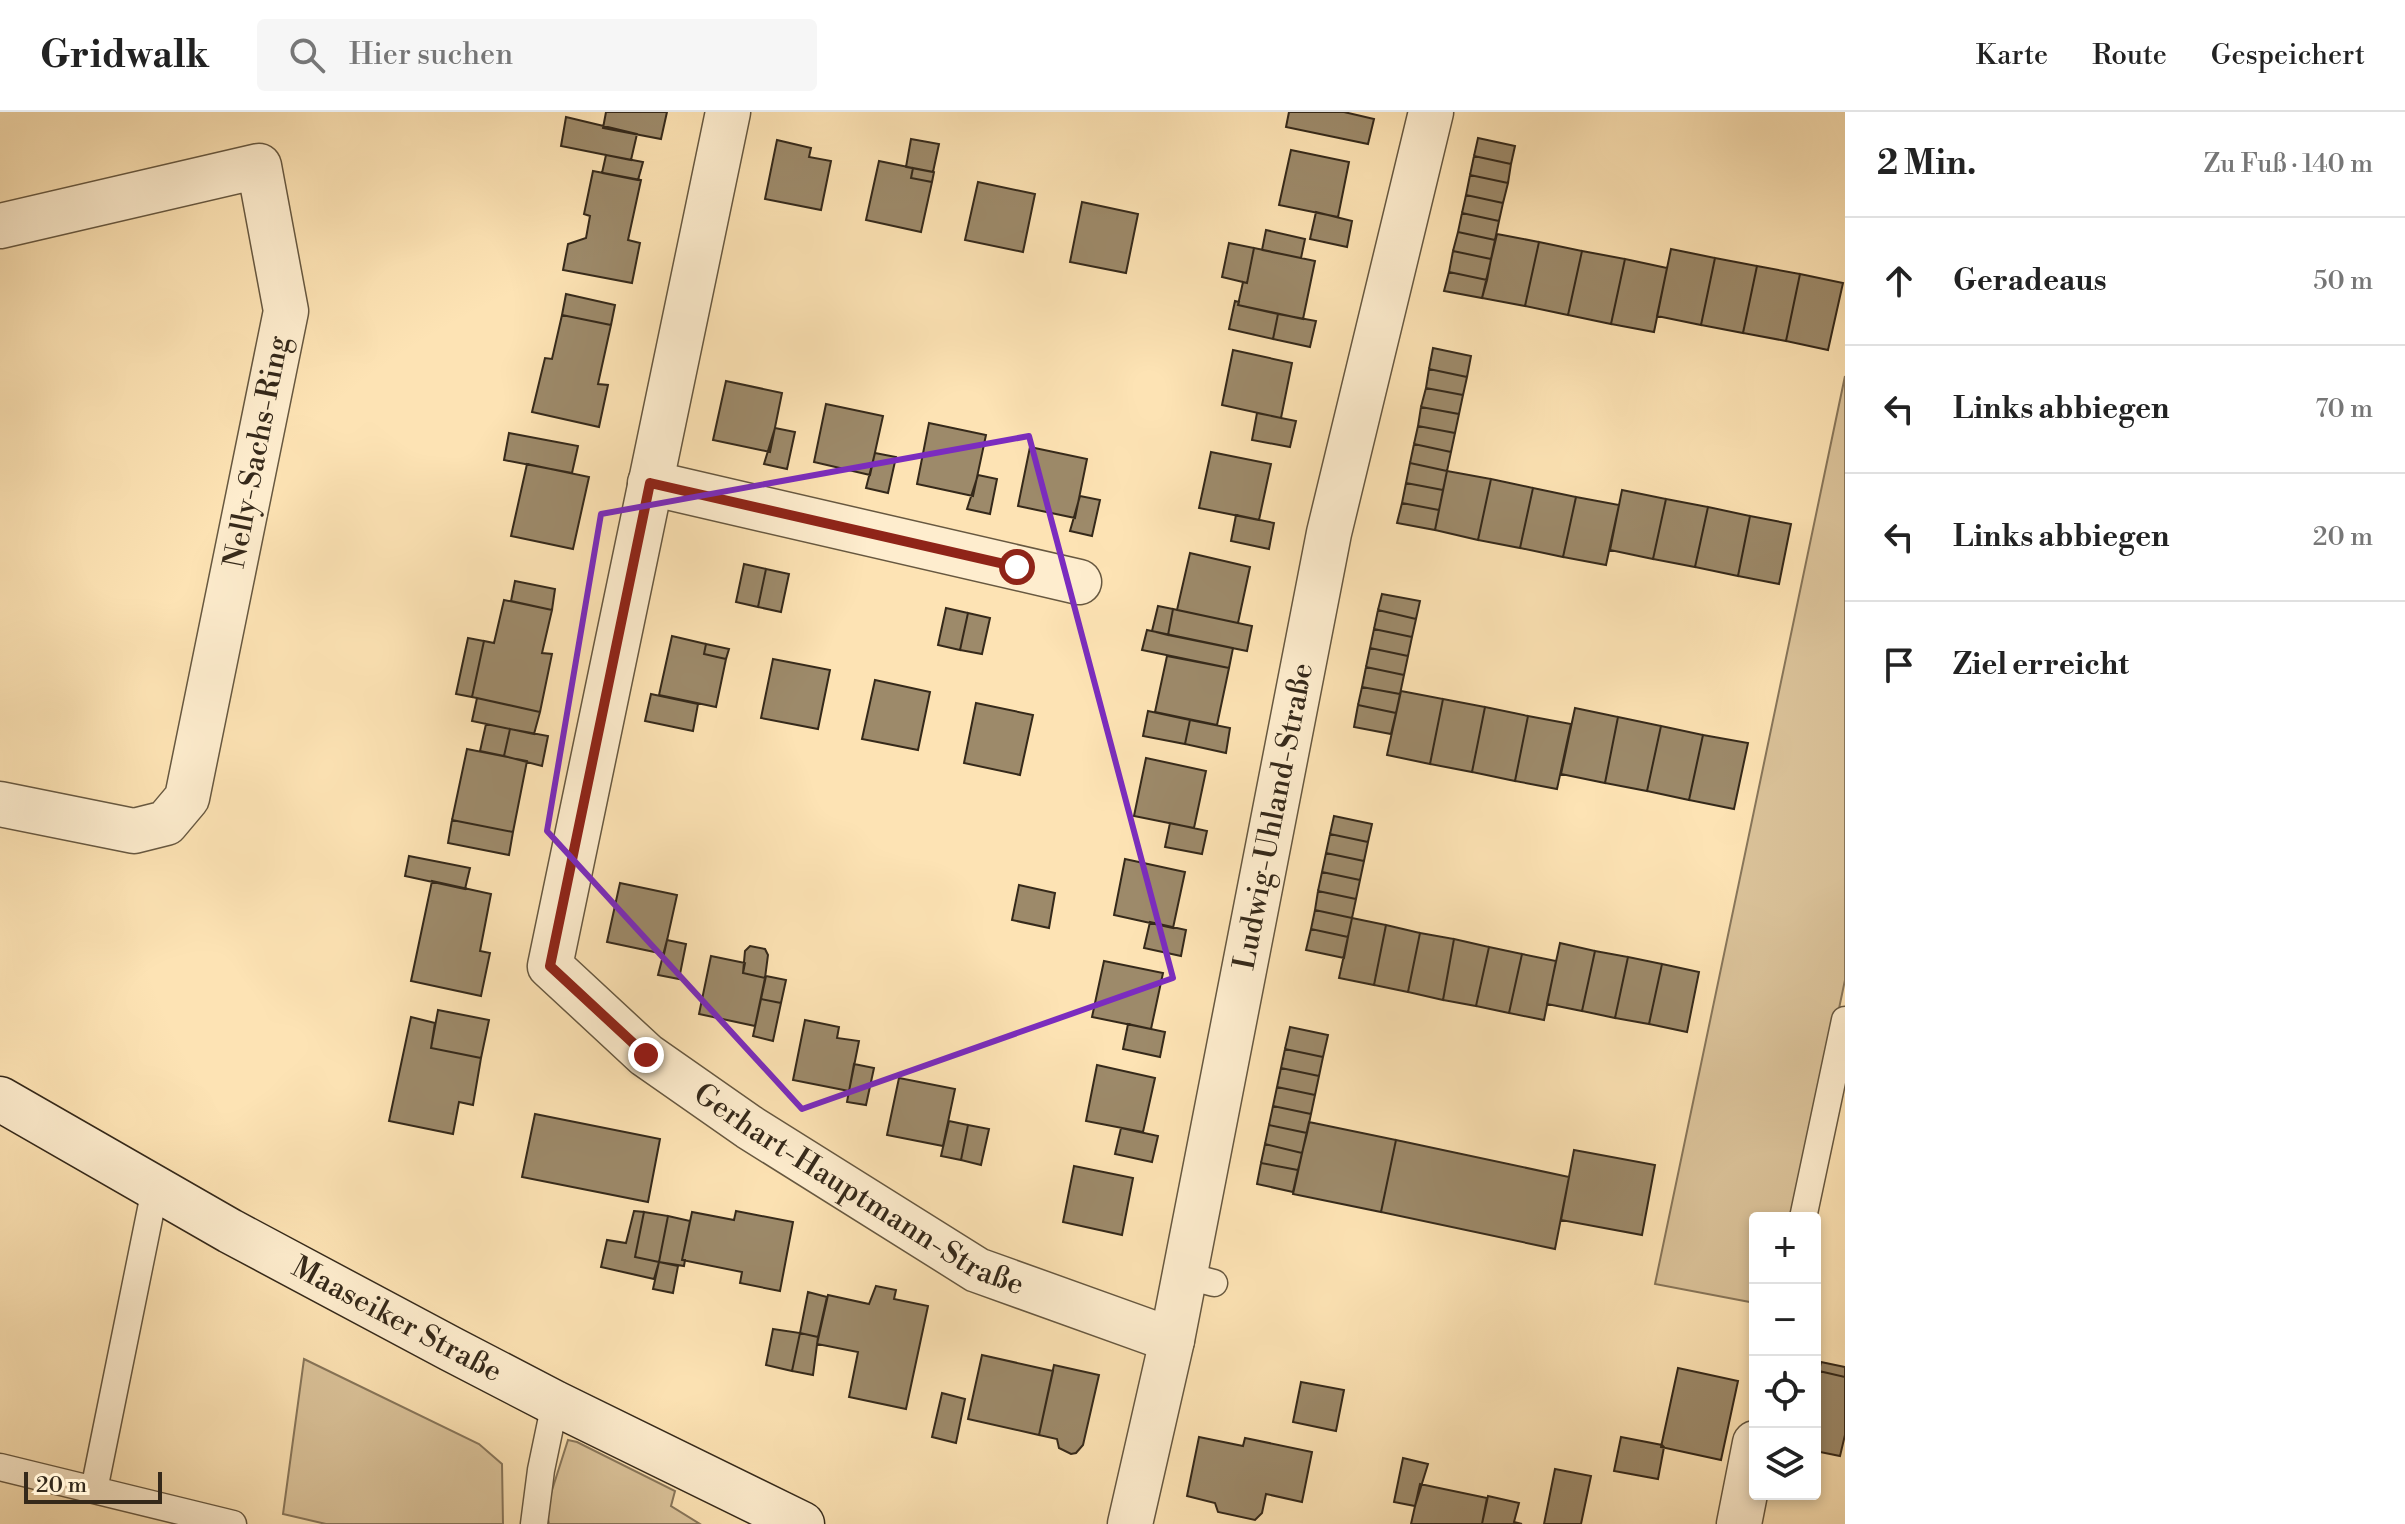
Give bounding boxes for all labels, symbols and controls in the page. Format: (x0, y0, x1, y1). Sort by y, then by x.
search box (257, 19, 817, 91)
text: Gridwalk (40, 32, 209, 79)
icon: search (285, 33, 329, 77)
text: Hier suchen (349, 36, 513, 74)
text: Karte (1976, 38, 2048, 73)
text: Route (2092, 38, 2167, 73)
text: Gespeichert (2211, 38, 2365, 73)
text: 2 Min. (1877, 143, 1976, 185)
text: Zu Fuß · 140 m (2204, 148, 2373, 180)
icon: ahead (1877, 259, 1921, 303)
text: Geradeaus (1953, 262, 2107, 300)
text: 50 m (2313, 265, 2373, 297)
street label: Nelly-Sachs-Ring (216, 332, 298, 571)
icon: left (1877, 387, 1921, 431)
text: Links abbiegen (1953, 390, 2169, 428)
text: 70 m (2315, 393, 2373, 425)
icon: left (1877, 515, 1921, 559)
text: Links abbiegen (1953, 518, 2169, 556)
text: 20 m (2313, 521, 2373, 553)
route start (999, 549, 1035, 585)
icon: arrive (1877, 643, 1921, 687)
text: Ziel erreicht (1953, 646, 2129, 684)
street label: Ludwig-Uhland-Straße (1225, 660, 1322, 973)
route end (628, 1037, 664, 1073)
street label: Gerhart-Hauptmann-Straße (686, 1075, 1029, 1304)
map controls (1749, 1212, 1821, 1500)
button: + (1749, 1212, 1821, 1284)
street label: Maaseiker Straße (285, 1248, 508, 1391)
button: − (1749, 1284, 1821, 1356)
button: locate (1749, 1356, 1821, 1428)
button: layers (1749, 1428, 1821, 1500)
scale bar (24, 1468, 162, 1504)
text: 20 m (36, 1472, 87, 1499)

